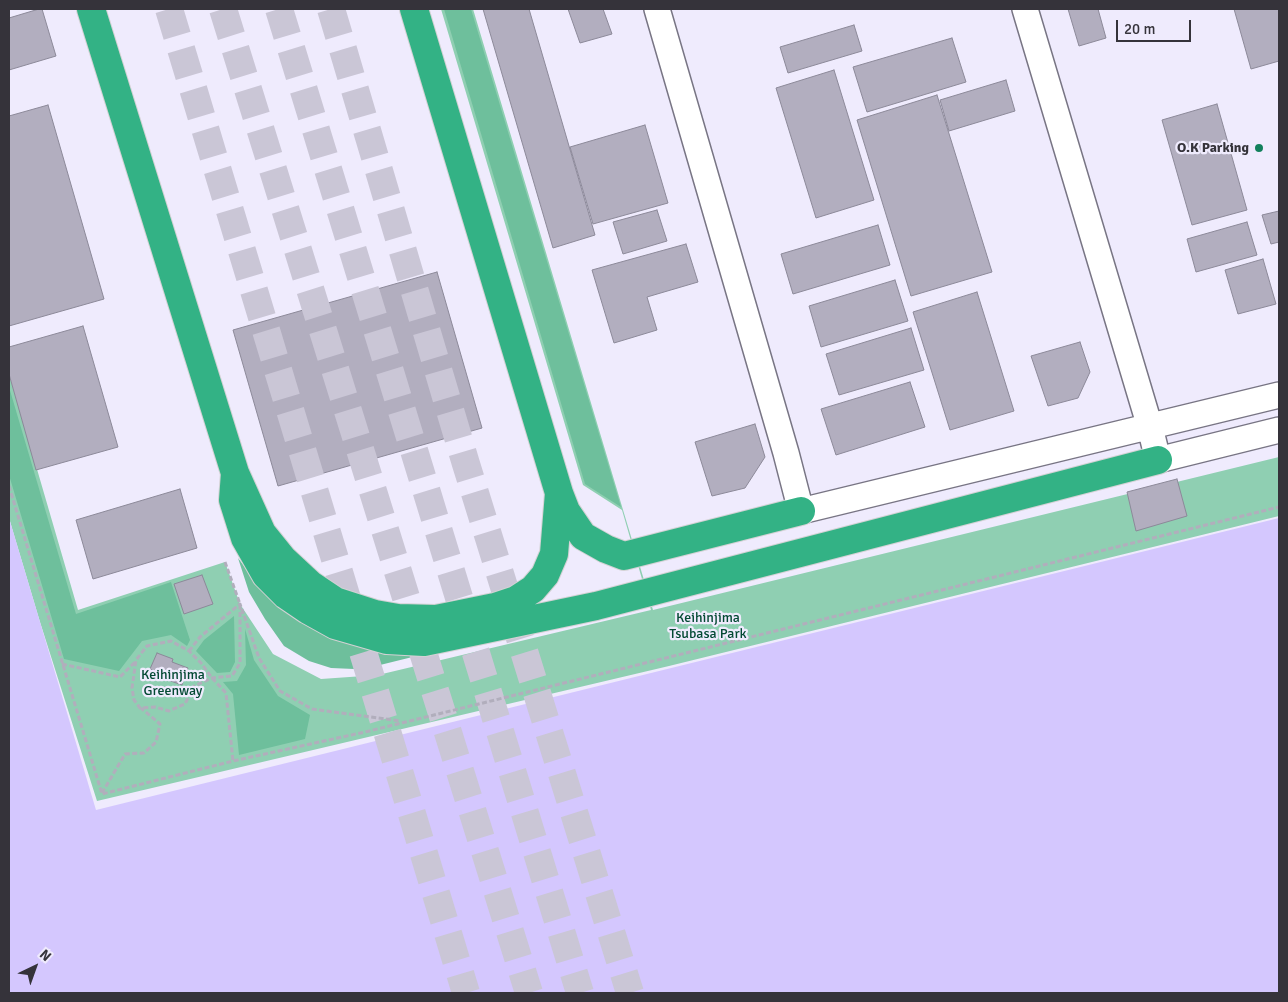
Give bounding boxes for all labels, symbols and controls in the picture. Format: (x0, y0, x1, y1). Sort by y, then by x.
scale bar (1118, 10, 1193, 42)
text: 20 m (1124, 20, 1155, 38)
place label: O.K Parking (1177, 140, 1249, 156)
marker: O.K Parking (1253, 142, 1265, 154)
park label: Keihinjima Tsubasa Park (669, 610, 747, 642)
park label: Keihinjima Greenway (141, 667, 205, 700)
north arrow (10, 942, 60, 992)
text: N (36, 946, 55, 965)

